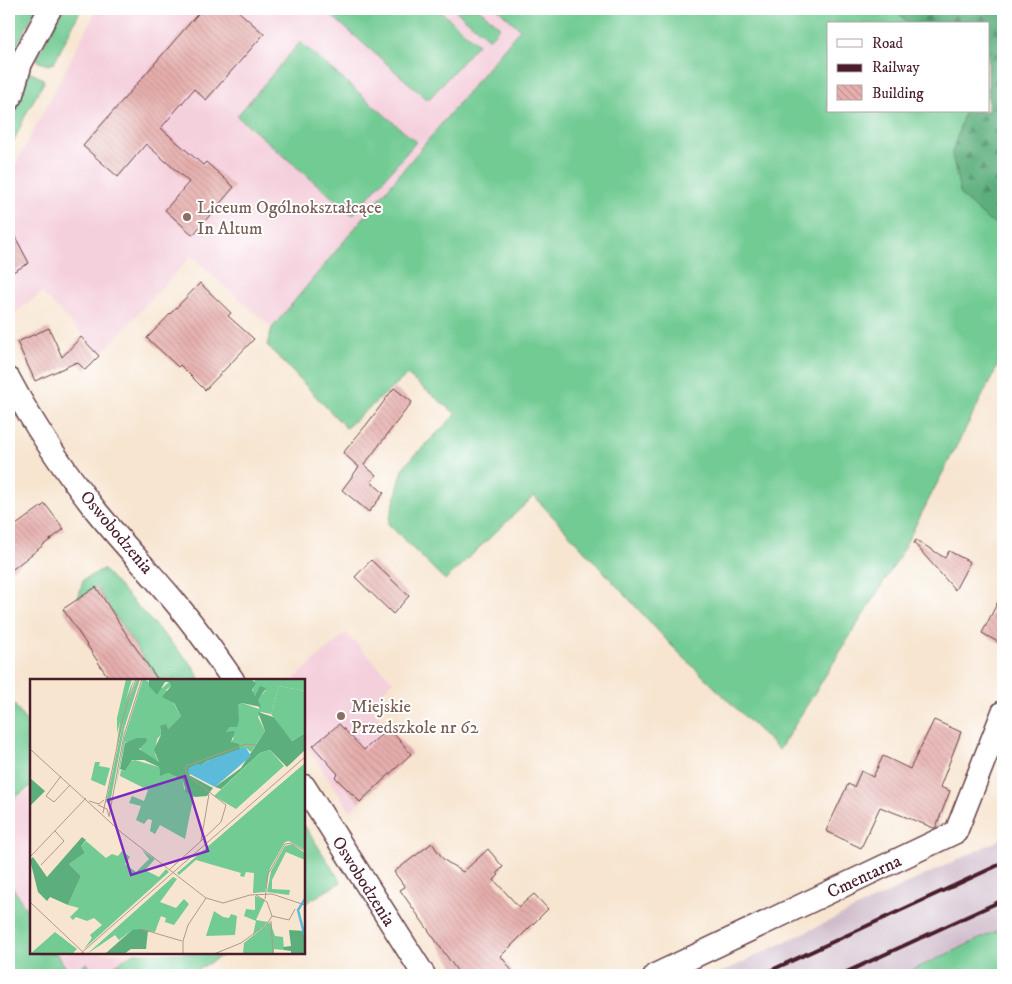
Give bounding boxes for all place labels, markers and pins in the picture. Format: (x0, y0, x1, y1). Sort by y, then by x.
place label: Liceum Ogólnokształcące In Altum (197, 197, 382, 240)
marker: Liceum Ogólnokształcące In Altum (181, 211, 193, 223)
place label: Miejskie Przedszkole nr 62 (351, 696, 479, 739)
marker: Miejskie Przedszkole nr 62 (335, 710, 347, 722)

